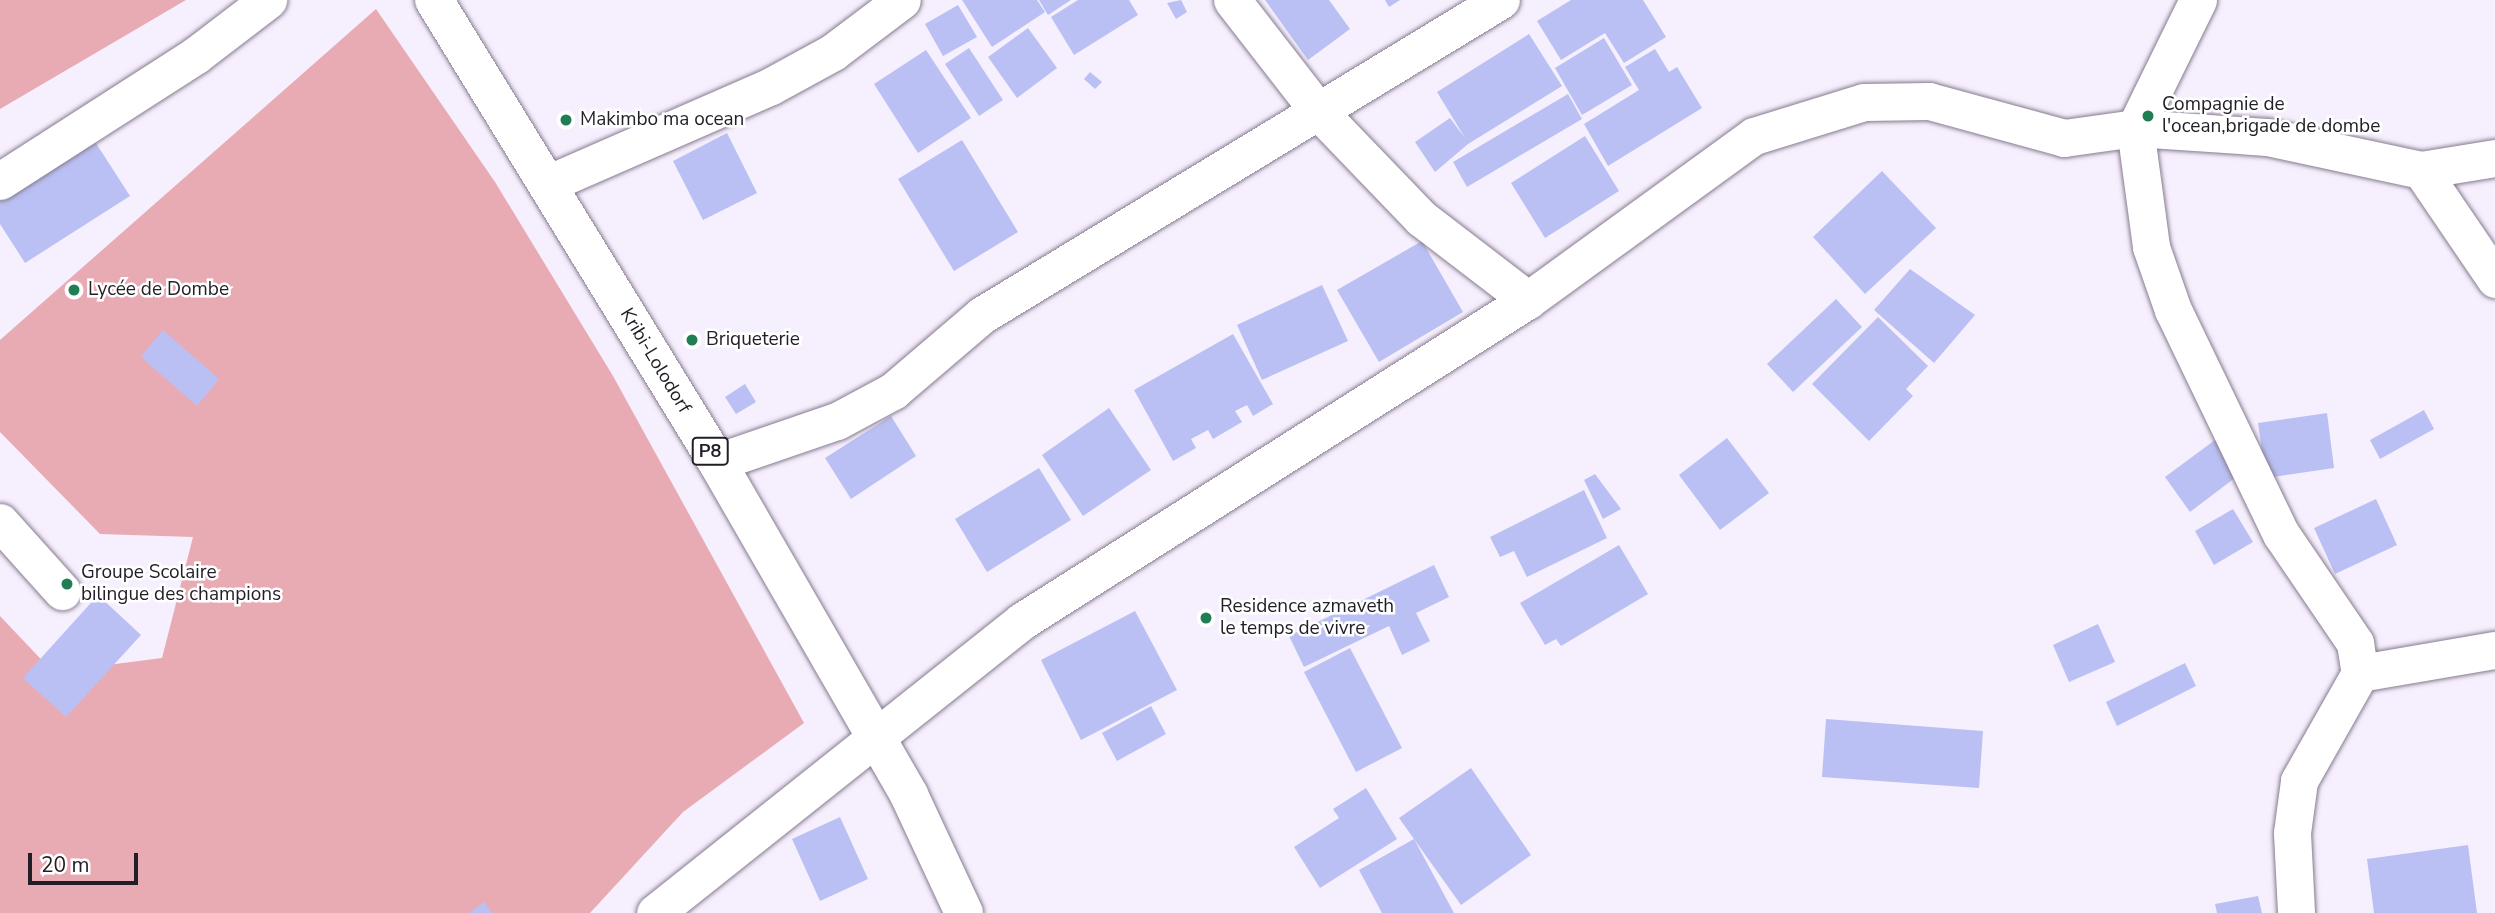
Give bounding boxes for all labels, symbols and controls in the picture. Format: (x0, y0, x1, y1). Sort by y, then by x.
place label: Compagnie de l'ocean,brigade de dombe (2162, 94, 2380, 138)
marker: Compagnie de l'ocean,brigade de dombe (2140, 108, 2156, 124)
place label: Makimbo ma ocean (580, 109, 744, 131)
marker: Makimbo ma ocean (558, 112, 574, 128)
place label: Lycée de Dombe (88, 279, 229, 301)
marker: Lycée de Dombe (66, 282, 82, 298)
street label: Kribi-Lolodorf (615, 304, 695, 418)
place label: Briqueterie (706, 329, 800, 351)
marker: Briqueterie (684, 332, 700, 348)
road number: P8 (691, 436, 729, 466)
place label: Groupe Scolaire bilingue des champions (81, 562, 281, 606)
marker: Groupe Scolaire bilingue des champions (59, 576, 75, 592)
place label: Residence azmaveth le temps de vivre (1220, 596, 1394, 640)
marker: Residence azmaveth le temps de vivre (1198, 610, 1214, 626)
scale bar (32, 839, 142, 883)
text: 20 m (41, 851, 90, 879)

